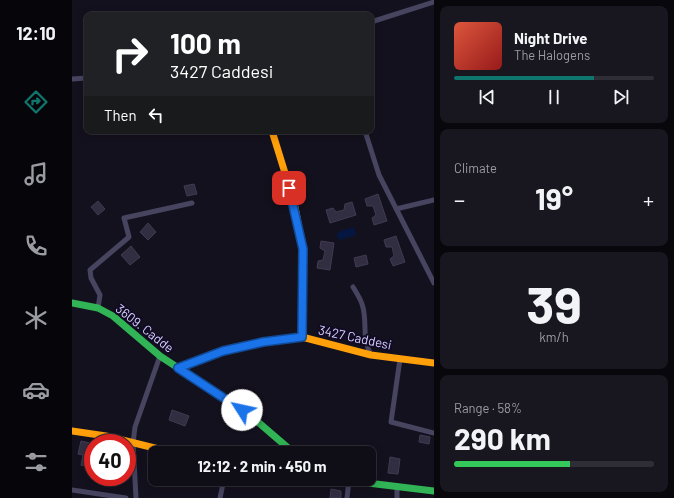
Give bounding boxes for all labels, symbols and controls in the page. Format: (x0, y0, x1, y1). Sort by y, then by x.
text: 12:10 (16, 22, 56, 44)
text: 100 m (170, 26, 241, 60)
icon: right (104, 28, 156, 80)
text: Night Drive (514, 29, 587, 47)
text: The Halogens (514, 47, 590, 63)
text: 3427 Caddesi (170, 60, 273, 82)
icon: previous (476, 86, 498, 108)
icon: pause (543, 86, 565, 108)
icon: next (610, 86, 632, 108)
icon: directions (22, 88, 50, 116)
icon: left (145, 104, 167, 126)
text: Then (104, 106, 137, 124)
icon: music (22, 160, 50, 188)
text: Climate (454, 160, 497, 176)
pin (272, 171, 306, 205)
icon: arrive (278, 177, 300, 199)
text: 19° (535, 180, 573, 216)
text: − (454, 186, 465, 212)
text: + (643, 186, 654, 212)
icon: phone (22, 232, 50, 260)
text: 39 (526, 272, 582, 334)
street label: 3609. Cadde (113, 300, 177, 356)
icon: climate (22, 304, 50, 332)
street label: 3427 Caddesi (317, 321, 393, 353)
text: km/h (539, 329, 569, 345)
icon: car (22, 376, 50, 404)
position arrow (221, 389, 263, 431)
text: Range · 58% (454, 400, 522, 416)
text: 290 km (454, 420, 551, 456)
speed limit sign: 40 (84, 434, 136, 486)
icon: filters (22, 448, 50, 476)
text: 12:12 · 2 min · 450 m (197, 457, 327, 475)

